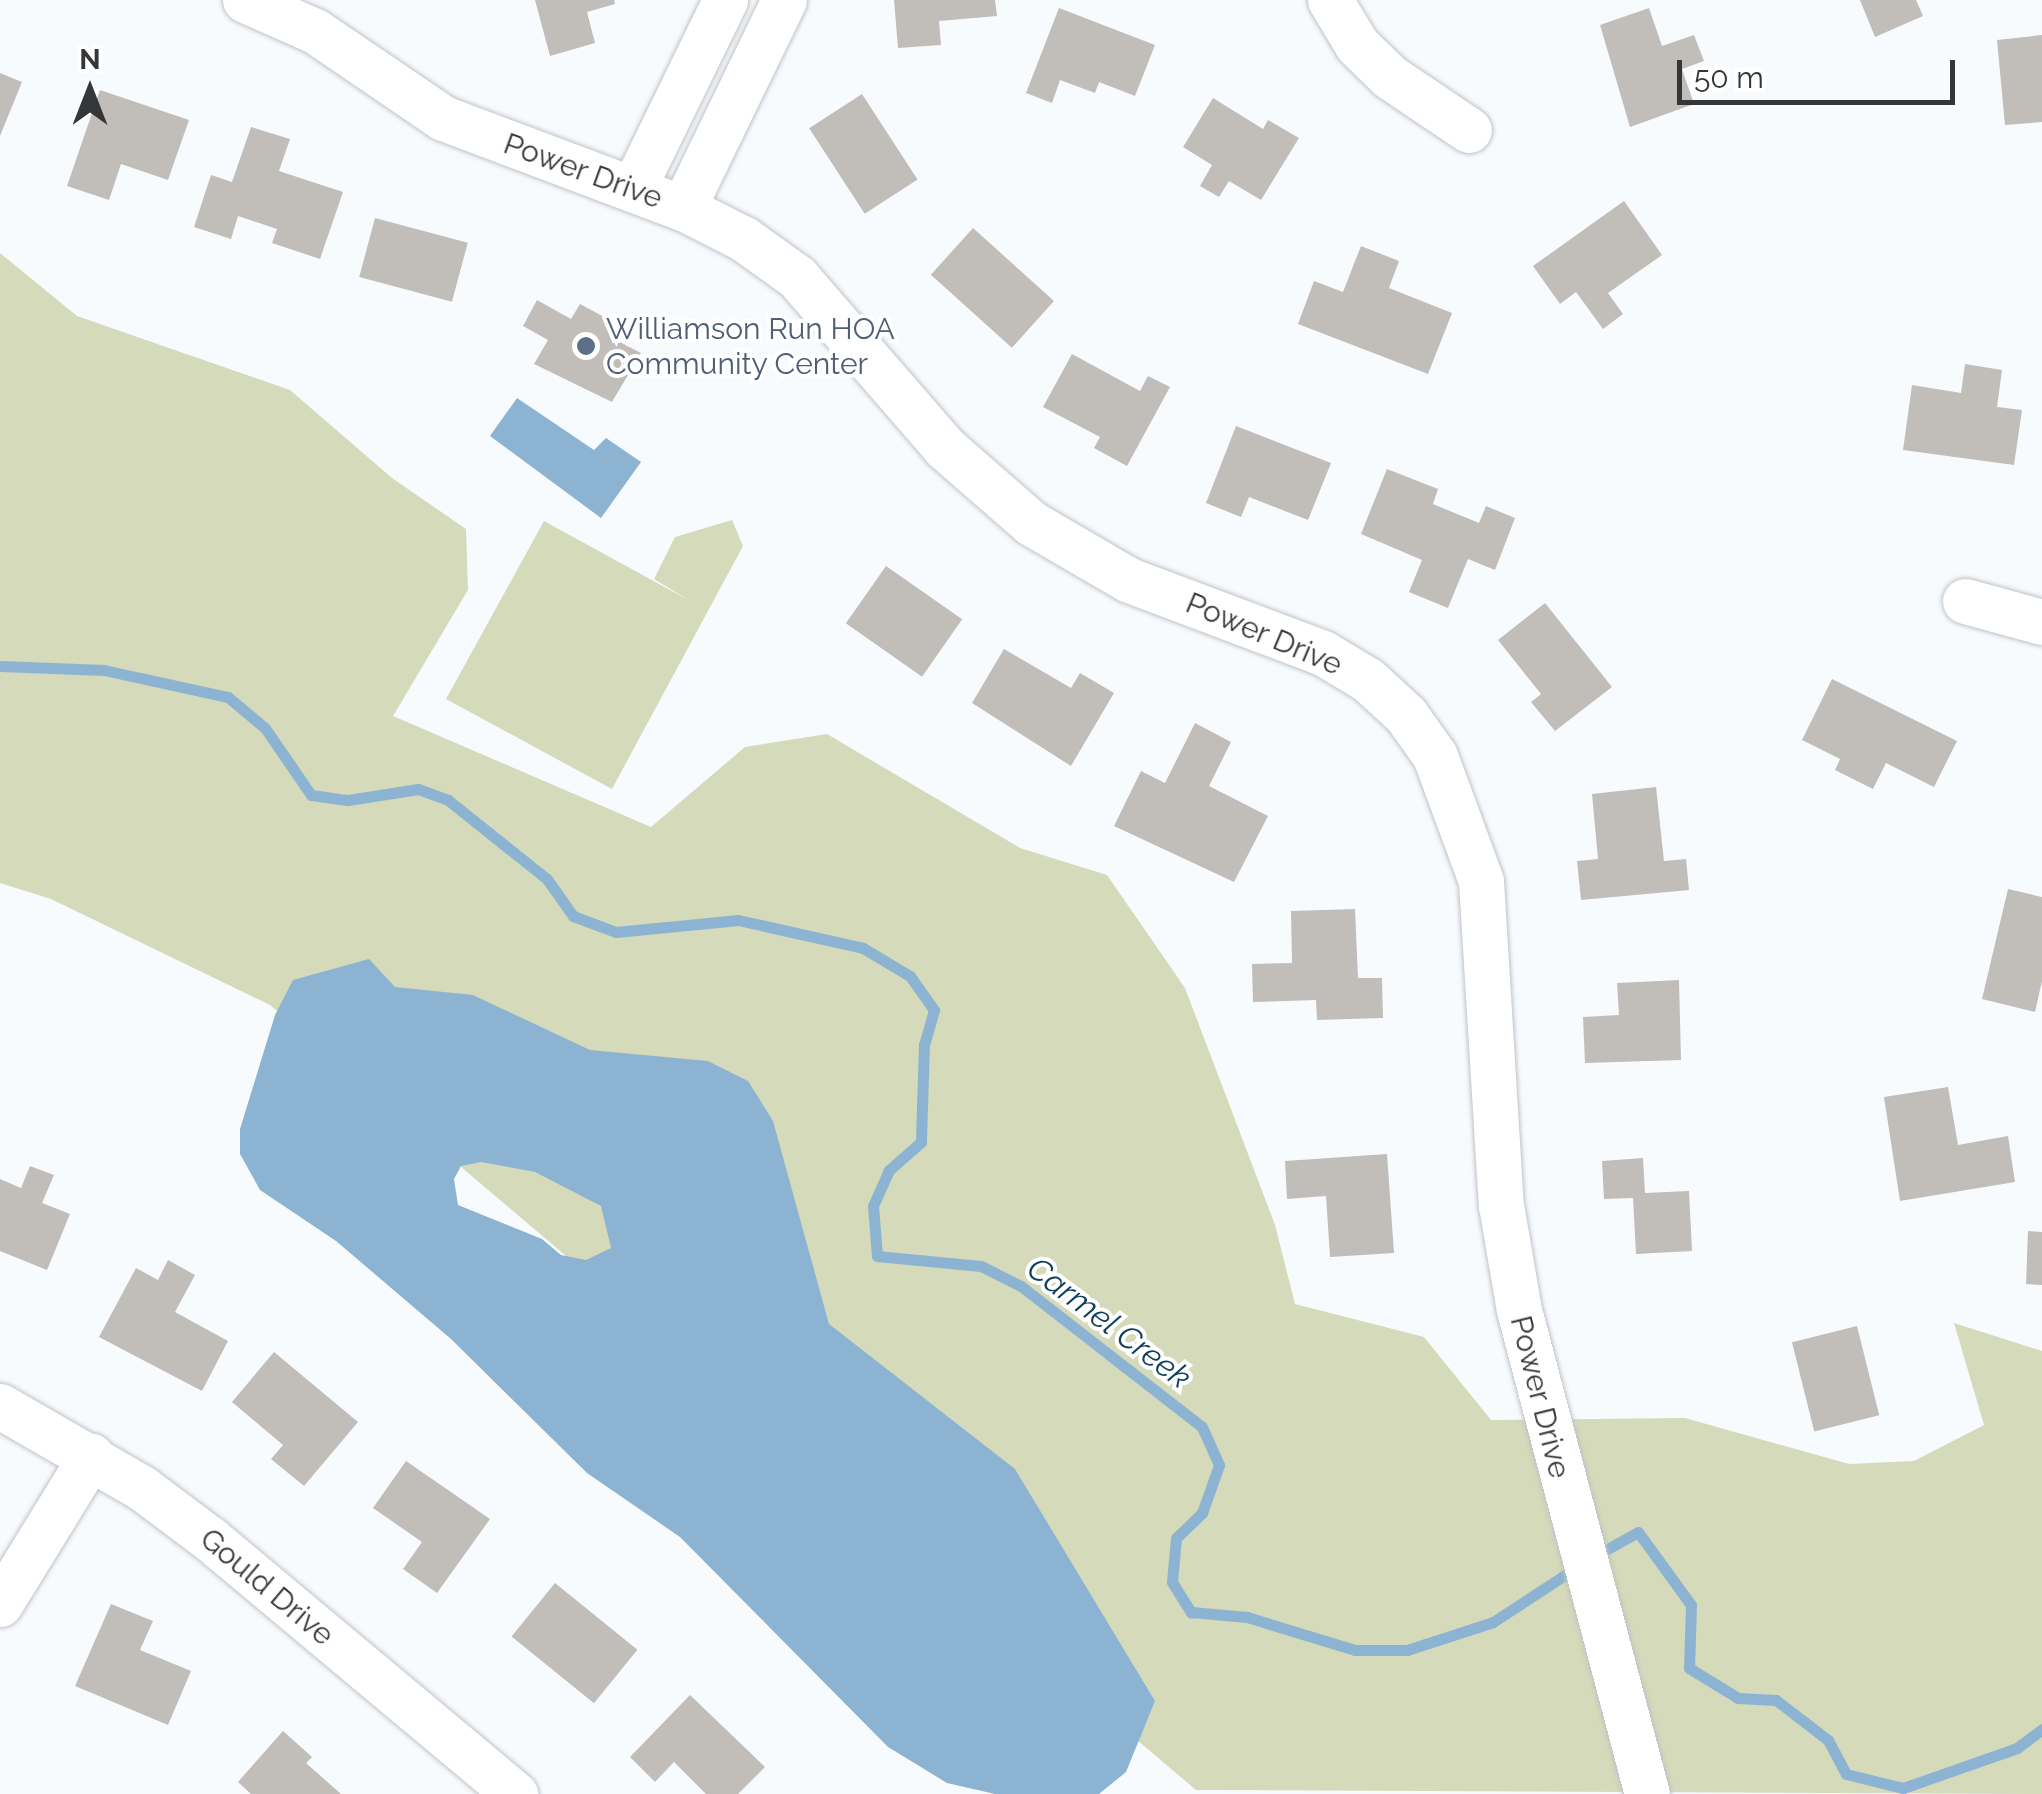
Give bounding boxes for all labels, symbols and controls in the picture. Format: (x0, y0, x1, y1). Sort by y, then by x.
north arrow (40, 40, 140, 140)
scale bar (1682, 40, 1960, 102)
text: N (79, 43, 101, 76)
text: 50 m (1694, 60, 1764, 95)
street label: Power Drive (498, 126, 668, 216)
place label: Williamson Run HOA Community Center (606, 311, 895, 382)
marker: Williamson Run HOA Community Center (575, 335, 597, 357)
street label: Power Drive (1180, 585, 1348, 683)
water label: Carmel Creek (1019, 1249, 1199, 1397)
street label: Power Drive (1502, 1312, 1578, 1482)
street label: Gould Drive (193, 1521, 341, 1653)

